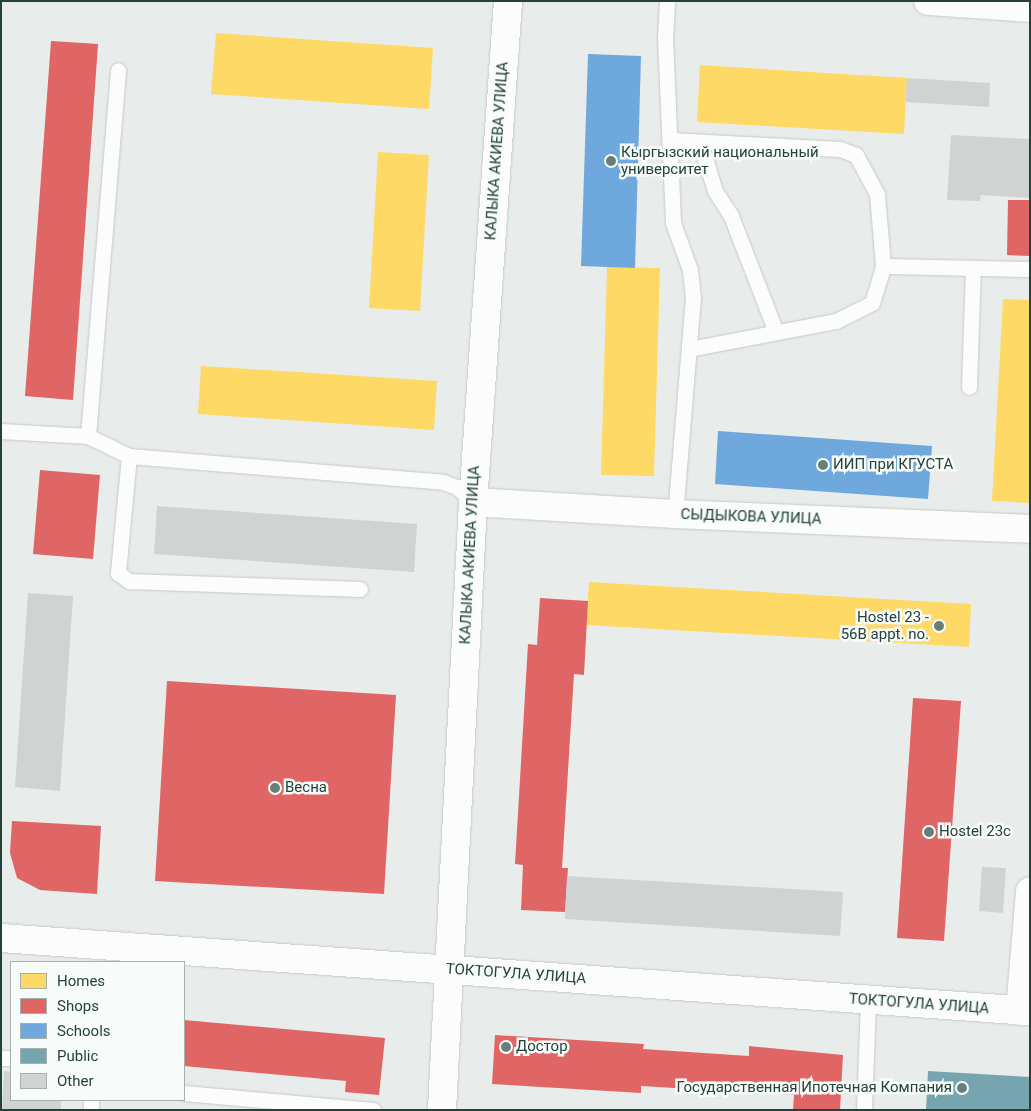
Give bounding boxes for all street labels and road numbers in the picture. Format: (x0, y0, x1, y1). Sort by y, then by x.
street label: КАЛЫКА АКИЕВА УЛИЦА (482, 61, 512, 241)
street label: КАЛЫКА АКИЕВА УЛИЦА (456, 465, 484, 645)
street label: СЫДЫКОВА УЛИЦА (680, 506, 822, 528)
street label: ТОКТОГУЛА УЛИЦА (445, 960, 587, 988)
street label: ТОКТОГУЛА УЛИЦА (848, 990, 990, 1018)

